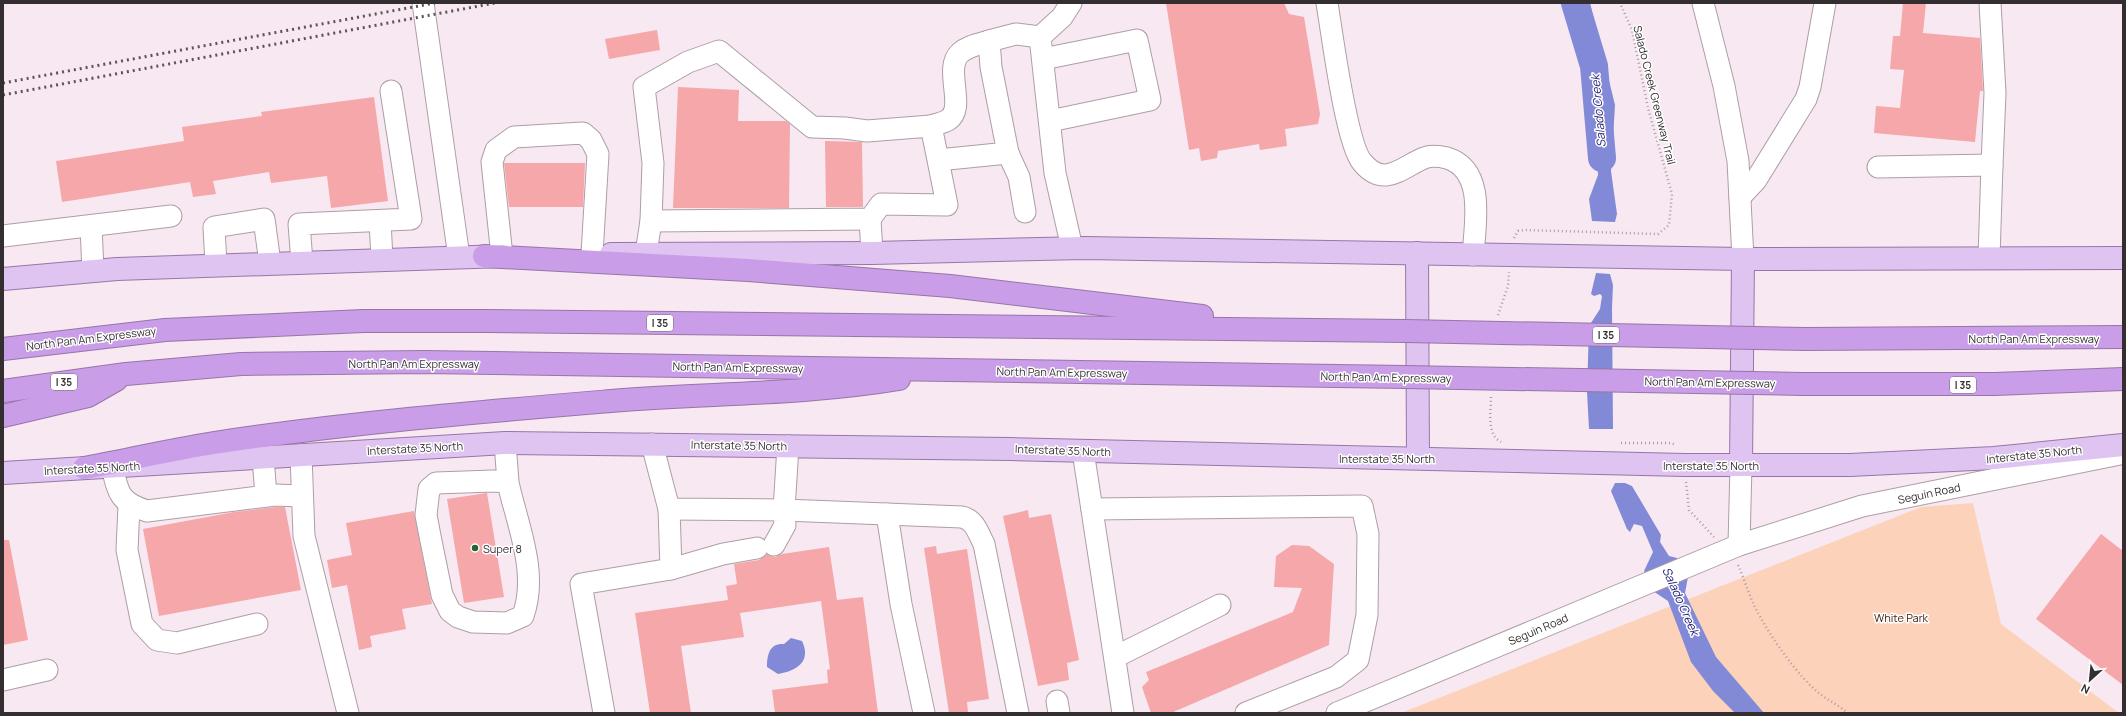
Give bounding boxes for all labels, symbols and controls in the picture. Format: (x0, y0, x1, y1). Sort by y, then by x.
street label: Salado Creek Greenway Trail (1630, 24, 1680, 166)
water label: Salado Creek (1586, 72, 1610, 148)
road number: I 35 (647, 315, 673, 331)
street label: North Pan Am Expressway (25, 323, 157, 353)
road number: I 35 (1593, 327, 1619, 343)
street label: North Pan Am Expressway (1969, 331, 2100, 346)
street label: North Pan Am Expressway (349, 356, 480, 371)
street label: North Pan Am Expressway (672, 358, 804, 376)
street label: North Pan Am Expressway (996, 363, 1128, 381)
street label: North Pan Am Expressway (1320, 368, 1452, 386)
street label: North Pan Am Expressway (1644, 373, 1776, 391)
road number: I 35 (51, 374, 77, 390)
road number: I 35 (1950, 377, 1976, 393)
street label: Interstate 35 North (691, 437, 787, 453)
street label: Interstate 35 North (367, 438, 463, 458)
street label: Interstate 35 North (1015, 441, 1111, 459)
street label: Interstate 35 North (1985, 442, 2083, 466)
street label: Interstate 35 North (1339, 451, 1435, 466)
street label: Interstate 35 North (44, 458, 140, 478)
street label: Interstate 35 North (1663, 458, 1759, 473)
street label: Seguin Road (1896, 479, 1962, 507)
place label: Super 8 (483, 541, 522, 556)
marker: Super 8 (470, 543, 480, 553)
water label: Salado Creek (1658, 564, 1704, 640)
street label: Seguin Road (1506, 610, 1570, 648)
park label: White Park (1874, 610, 1929, 625)
north arrow (2070, 660, 2110, 700)
text: N (2078, 681, 2092, 698)

